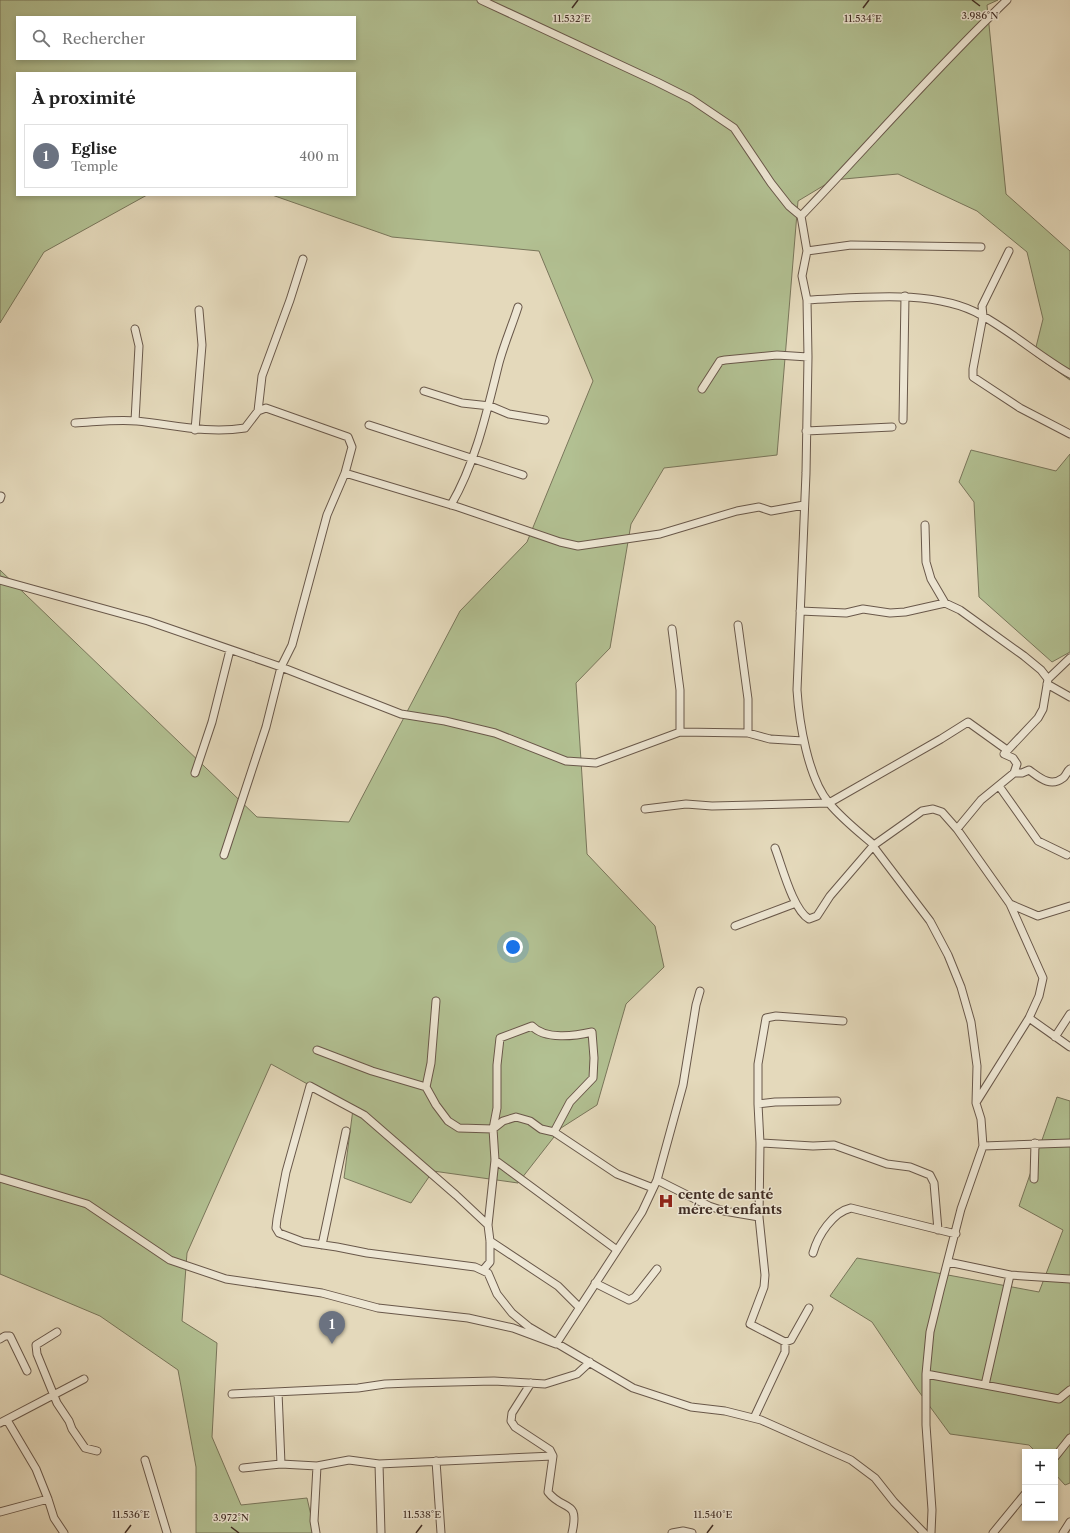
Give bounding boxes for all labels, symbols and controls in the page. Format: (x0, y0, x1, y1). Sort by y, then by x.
text: 3.986°N (962, 9, 998, 22)
text: 11.532°E (553, 12, 591, 25)
text: 11.534°E (844, 12, 882, 25)
search box (16, 16, 356, 60)
icon: search (30, 27, 52, 49)
text: Rechercher (62, 29, 145, 48)
text: À proximité (32, 88, 136, 108)
text: Eglise (71, 139, 117, 158)
text: 1 (43, 148, 49, 164)
text: 400 m (299, 148, 339, 164)
text: Temple (71, 158, 118, 174)
your location (503, 937, 523, 957)
place label: cente de santé mére et enfants (678, 1186, 782, 1217)
hospital icon: cente de santé mére et enfants (657, 1192, 675, 1210)
pin: 1 (319, 1311, 345, 1344)
map controls (1022, 1449, 1058, 1521)
button: + (1022, 1449, 1058, 1485)
button: − (1022, 1485, 1058, 1521)
text: 11.536°E (112, 1508, 150, 1521)
text: 11.538°E (403, 1508, 441, 1521)
text: 11.540°E (694, 1508, 733, 1521)
text: 3.972°N (213, 1511, 249, 1524)

